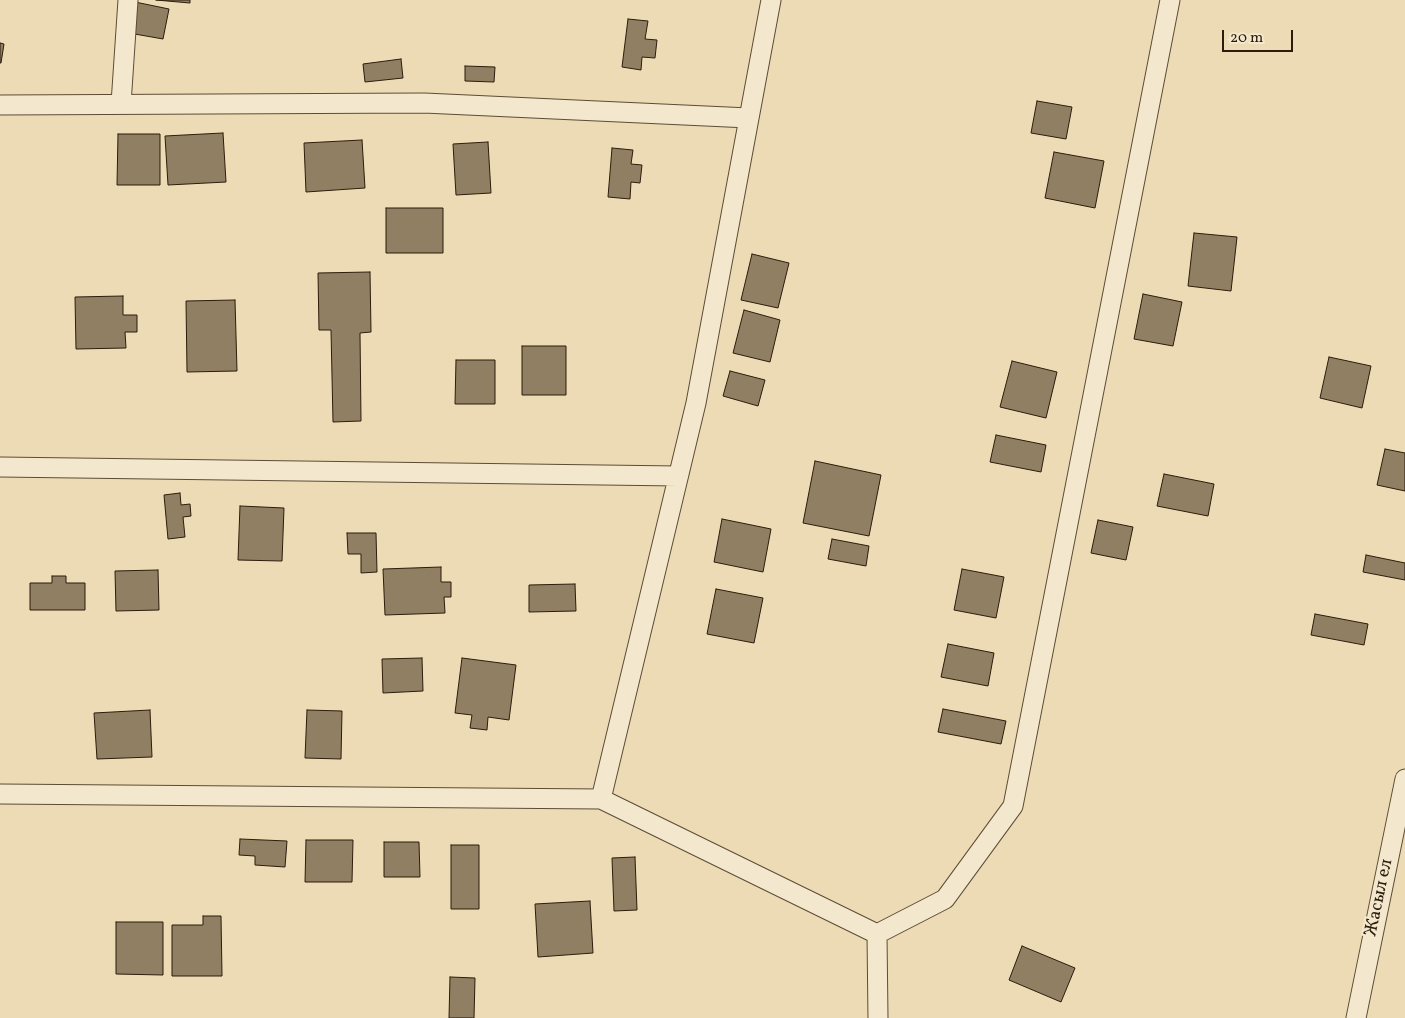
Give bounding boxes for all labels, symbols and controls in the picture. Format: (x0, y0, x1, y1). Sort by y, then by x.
scale bar (1225, 20, 1296, 52)
text: 20 m (1230, 28, 1263, 49)
street label: Жасыл ел (1361, 857, 1399, 939)

